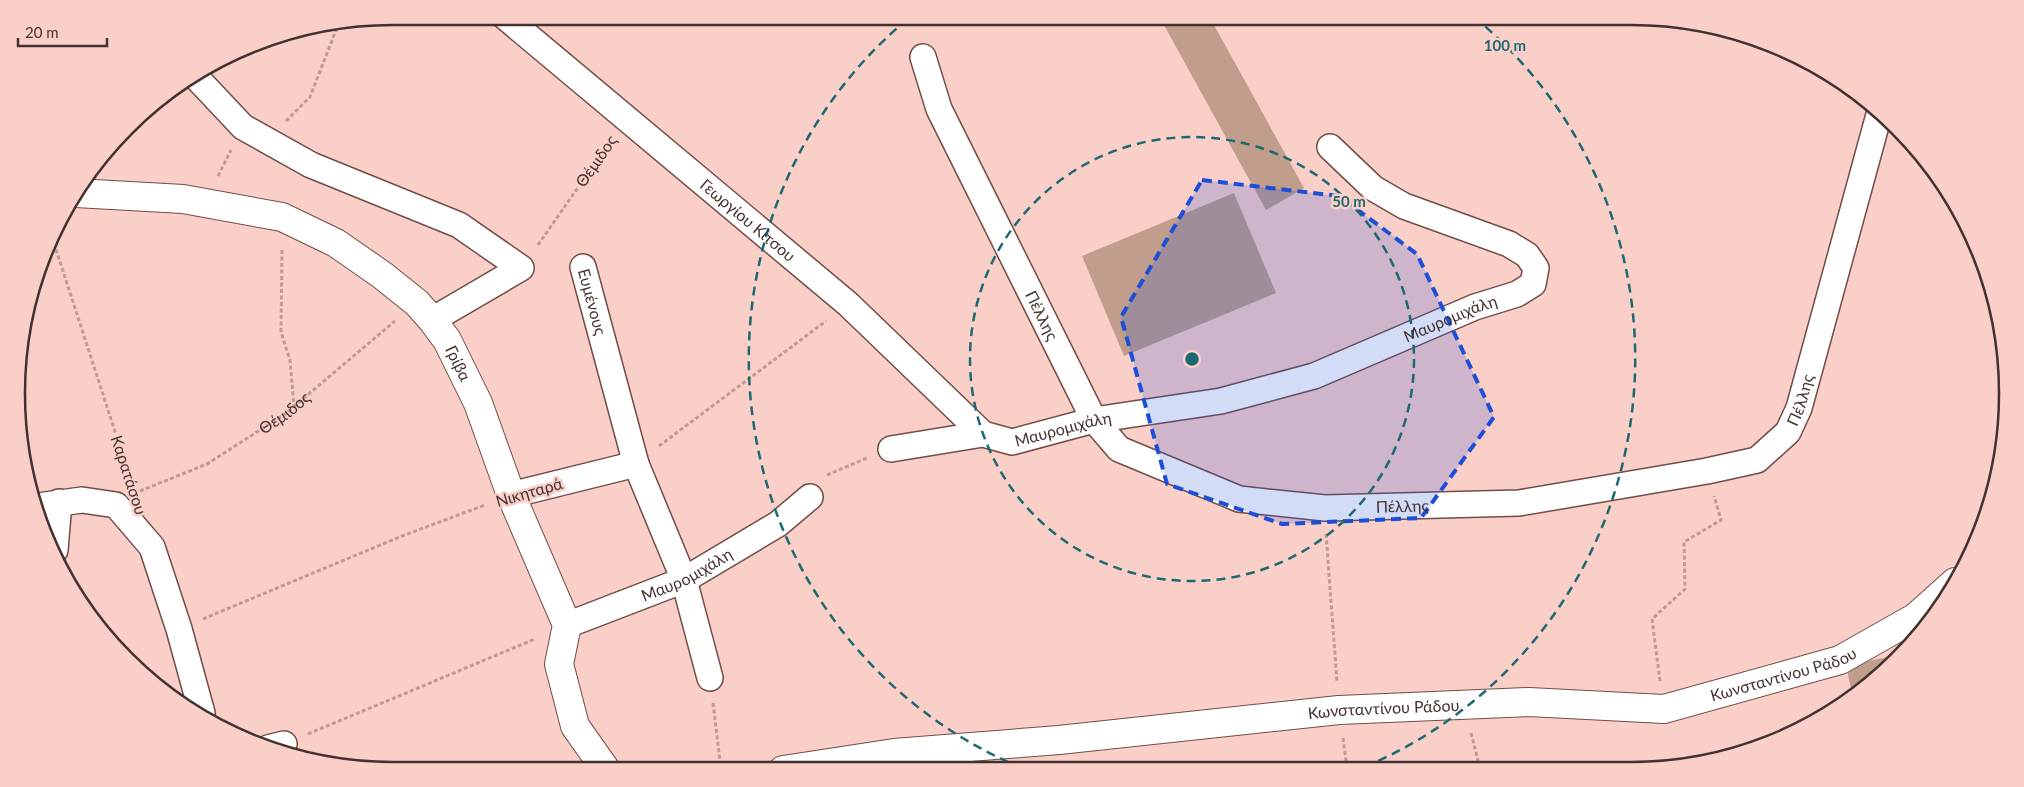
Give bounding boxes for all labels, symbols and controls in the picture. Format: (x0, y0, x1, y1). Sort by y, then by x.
scale bar (18, 15, 106, 47)
text: 20 m (25, 23, 59, 41)
text: 100 m (1484, 36, 1526, 54)
street label: Θέμιδος (571, 131, 621, 190)
street label: Γεωργίου Κίτσου (697, 175, 800, 265)
text: 50 m (1332, 192, 1366, 210)
street label: Ευμένους (575, 266, 611, 337)
street label: Πέλλης (1022, 287, 1063, 344)
street label: Μαυρομιχάλη (1400, 291, 1499, 346)
street label: Γρίβα (442, 342, 476, 384)
centre of rings (1183, 350, 1201, 368)
street label: Πέλλης (1782, 371, 1817, 428)
street label: Θέμιδος (255, 387, 314, 437)
street label: Μαυρομιχάλη (1012, 408, 1113, 450)
street label: Καρατάσου (108, 433, 151, 517)
street label: Νικηταρά (493, 473, 565, 510)
street label: Πέλλης (1376, 495, 1430, 516)
street label: Μαυρομιχάλη (638, 544, 735, 605)
street label: Κωνσταντίνου Ράδου (1708, 643, 1860, 705)
street label: Κωνσταντίνου Ράδου (1307, 695, 1460, 722)

